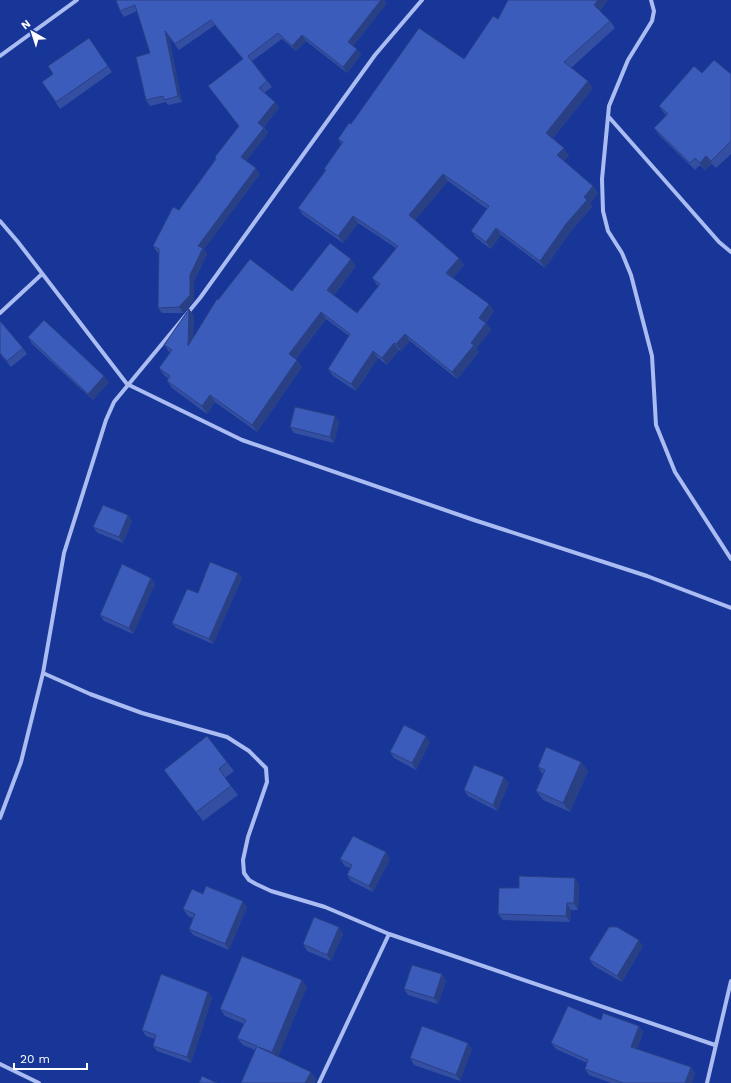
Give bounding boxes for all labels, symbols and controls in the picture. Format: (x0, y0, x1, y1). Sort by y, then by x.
north arrow (12, 12, 52, 52)
text: N (19, 17, 33, 32)
scale bar (14, 1045, 87, 1071)
text: 20 m (20, 1052, 50, 1066)

